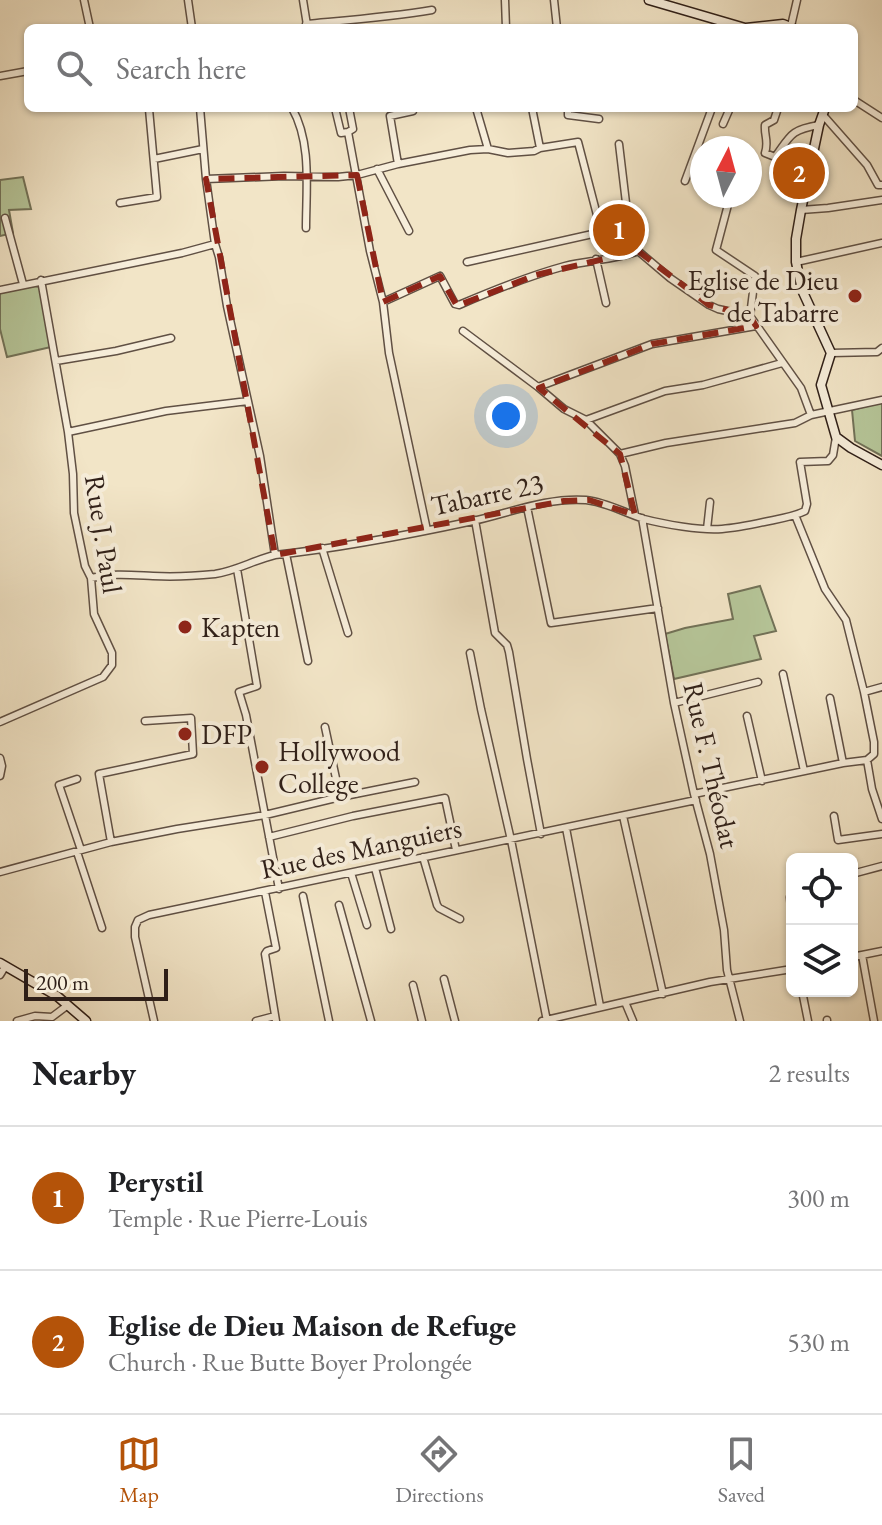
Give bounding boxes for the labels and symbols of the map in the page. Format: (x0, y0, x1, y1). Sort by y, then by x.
north arrow (690, 136, 762, 208)
pin: 2 (773, 143, 825, 203)
pin: 1 (593, 200, 645, 260)
place label: Eglise de Dieu de Tabarre (688, 262, 839, 330)
marker: Eglise de Dieu de Tabarre (846, 287, 864, 305)
your location (486, 396, 526, 436)
street label: Tabarre 23 (427, 465, 547, 523)
street label: Rue J. Paul (77, 472, 131, 596)
place label: Kapten (201, 609, 280, 645)
marker: Kapten (176, 618, 194, 636)
street label: Rue F. Théodat (675, 678, 749, 852)
place label: DFP (201, 716, 252, 752)
marker: DFP (176, 725, 194, 743)
place label: Hollywood College (278, 733, 401, 801)
marker: Hollywood College (253, 758, 271, 776)
street label: Rue des Manguiers (257, 809, 465, 887)
scale bar (24, 965, 168, 1001)

